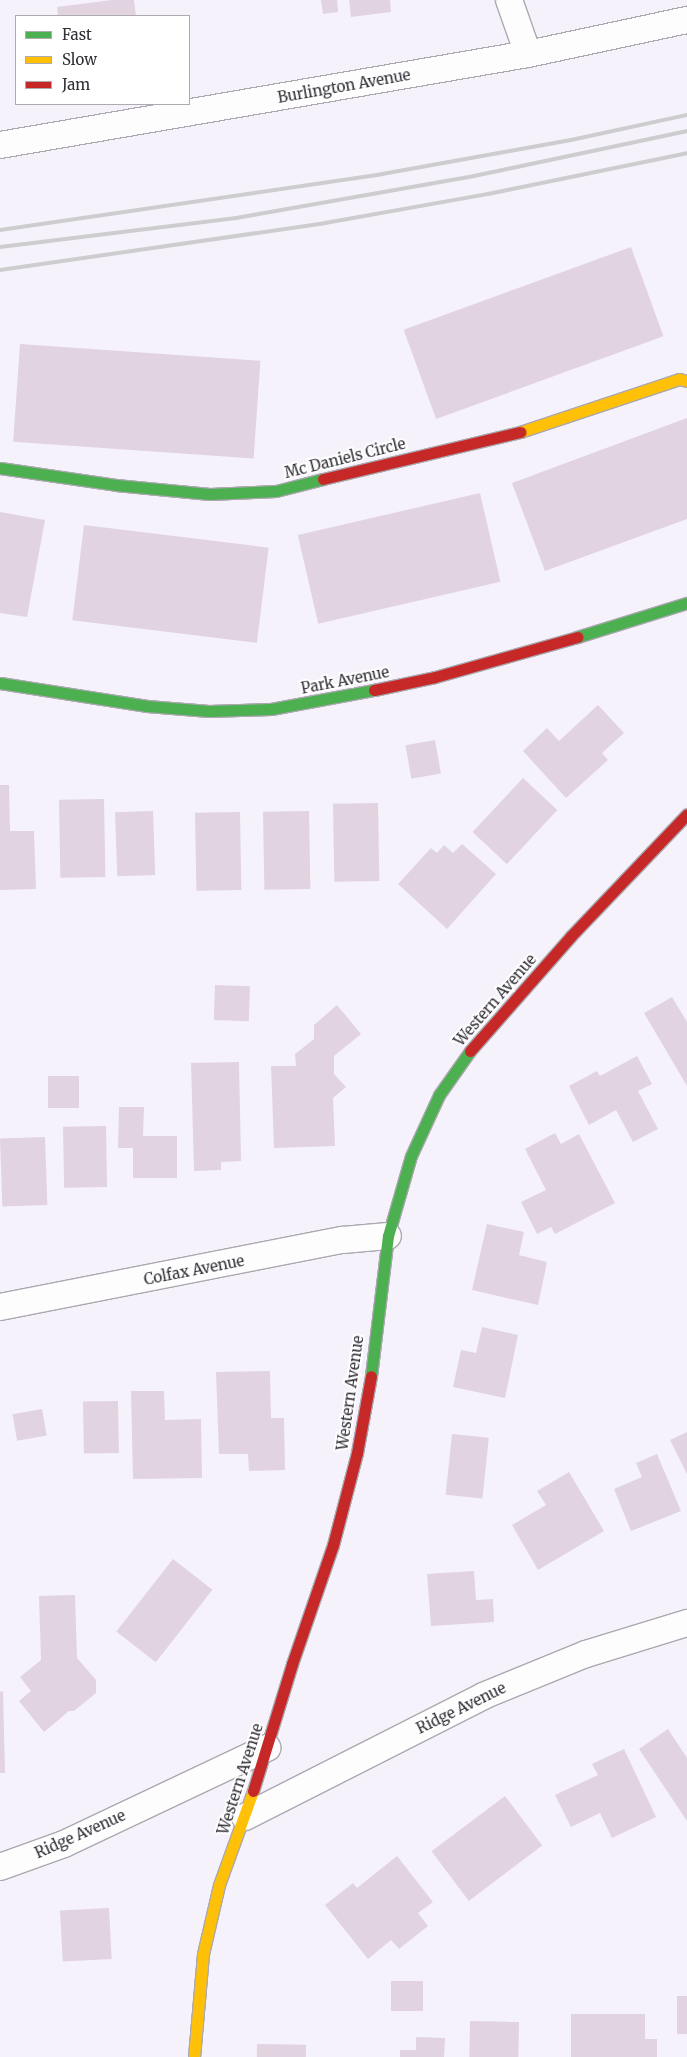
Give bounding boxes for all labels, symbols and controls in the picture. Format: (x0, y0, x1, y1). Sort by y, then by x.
legend (15, 15, 190, 105)
text: Fast (62, 25, 92, 44)
text: Slow (62, 50, 97, 69)
street label: Burlington Avenue (276, 65, 412, 107)
text: Jam (62, 75, 90, 94)
street label: Mc Daniels Circle (283, 434, 407, 482)
street label: Park Avenue (299, 663, 391, 697)
street label: Western Avenue (450, 950, 540, 1050)
street label: Colfax Avenue (142, 1251, 246, 1289)
street label: Western Avenue (333, 1334, 367, 1452)
street label: Ridge Avenue (413, 1679, 509, 1737)
street label: Western Avenue (214, 1721, 266, 1837)
street label: Ridge Avenue (32, 1806, 128, 1862)

